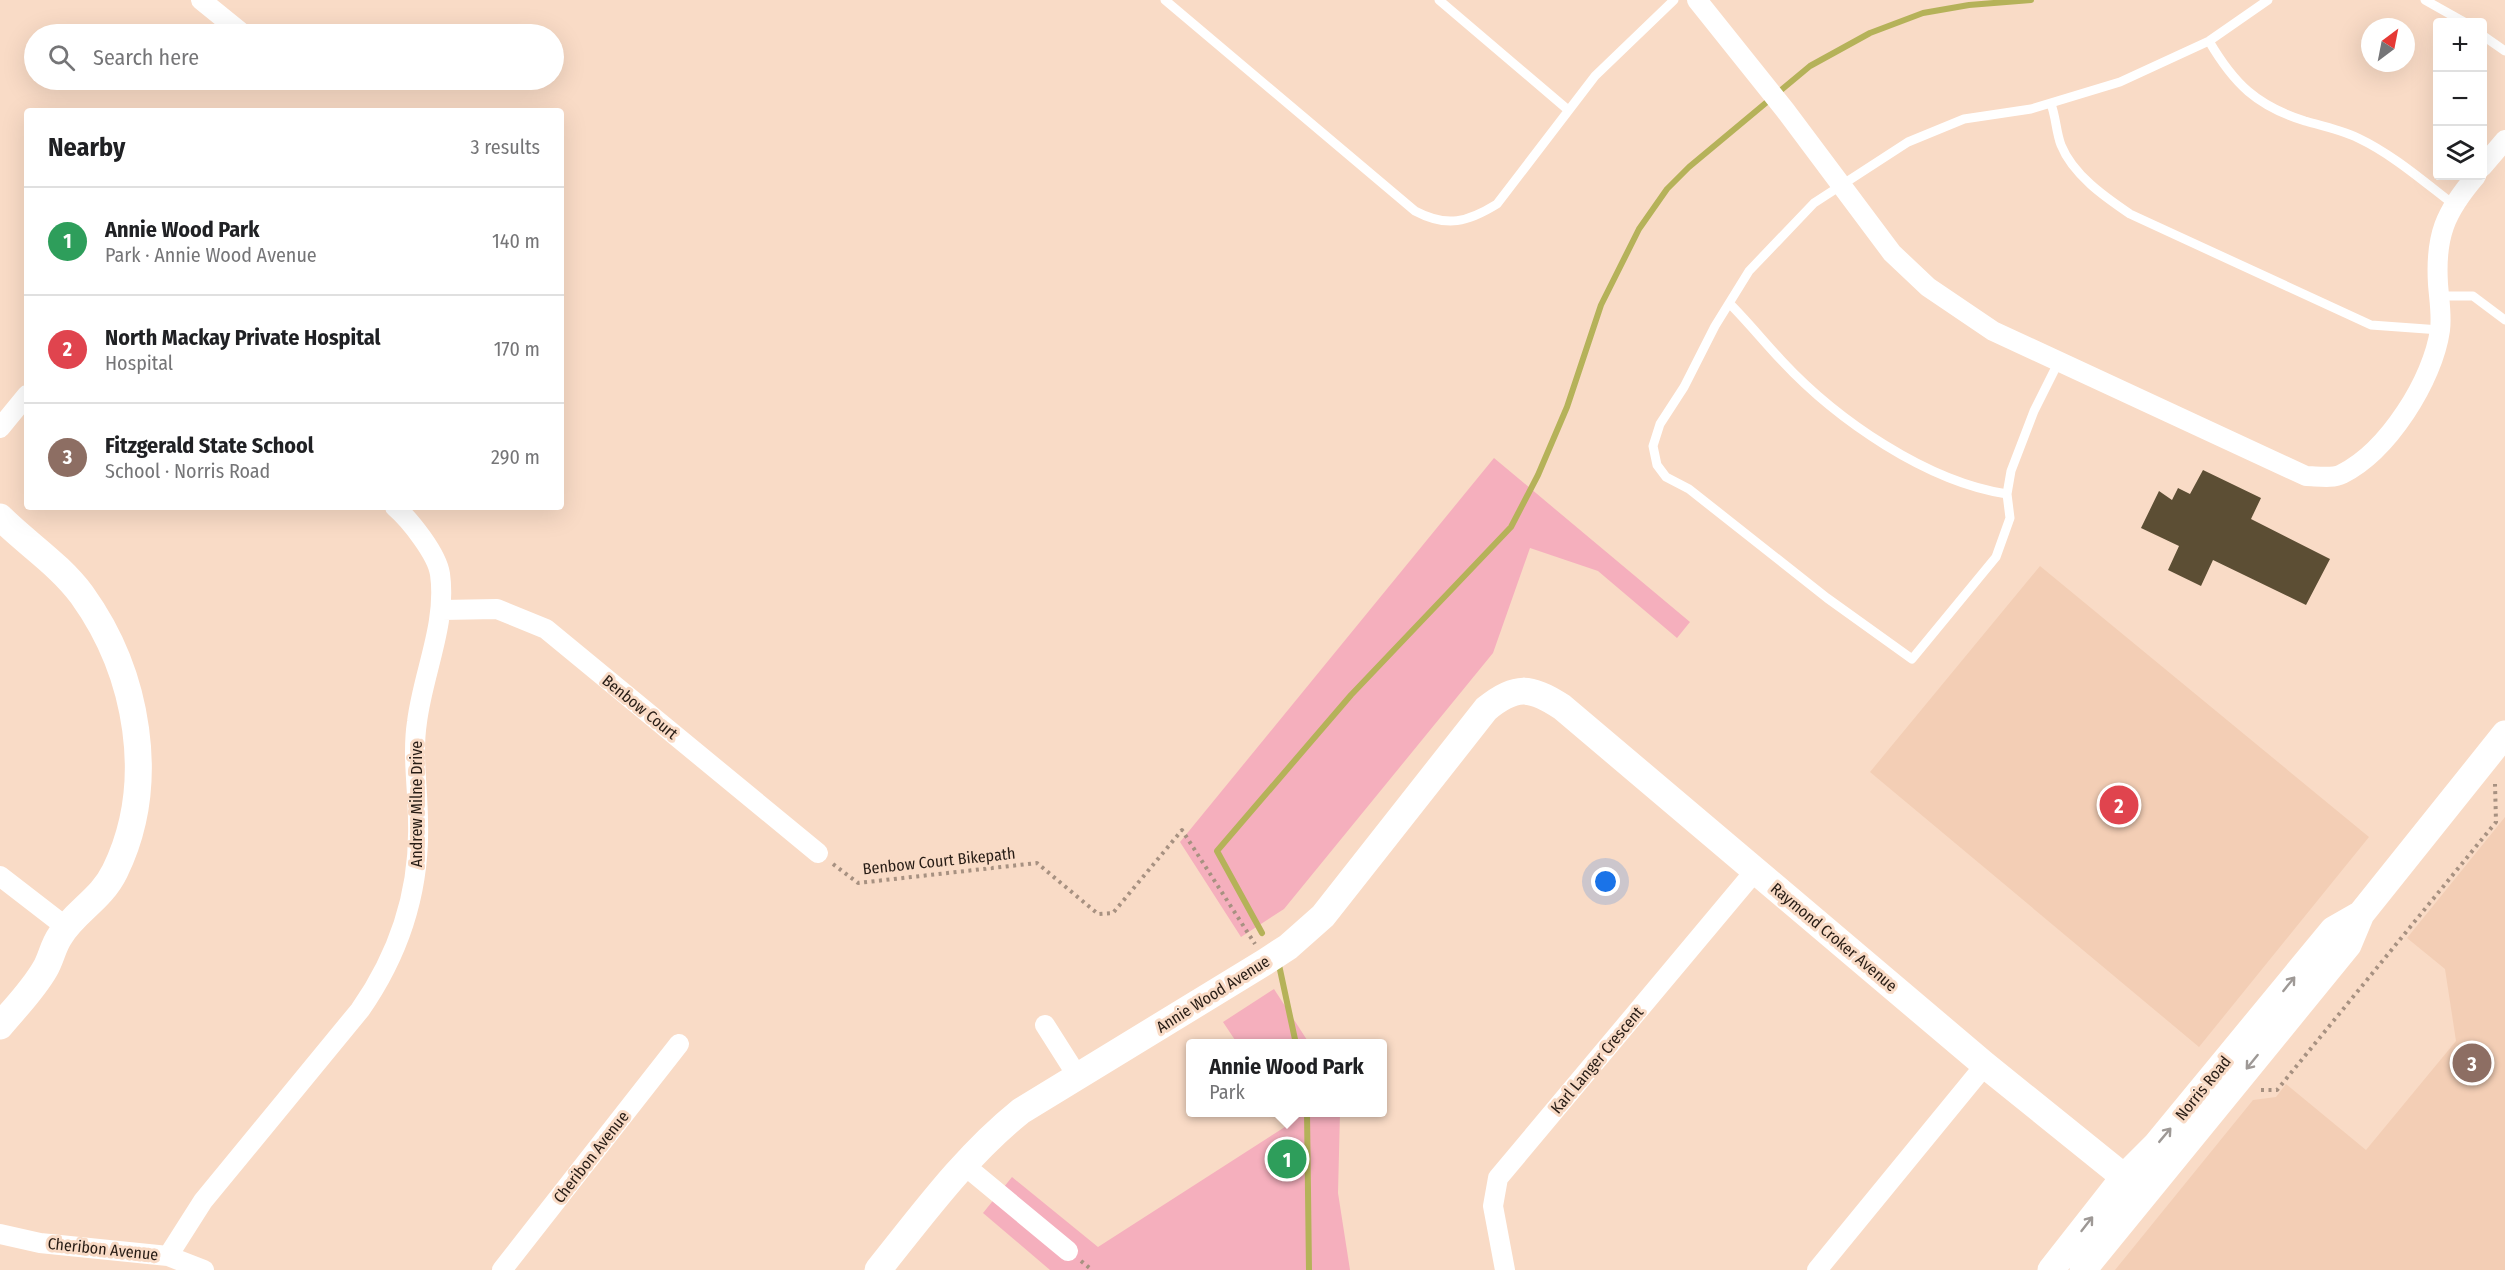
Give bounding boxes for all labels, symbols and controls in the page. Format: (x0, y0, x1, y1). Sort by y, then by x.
north arrow (2361, 18, 2415, 72)
map controls (2433, 18, 2487, 180)
button: + (2433, 18, 2487, 72)
search box (24, 24, 564, 90)
icon: search (45, 41, 78, 74)
text: Search here (93, 44, 199, 71)
button: − (2433, 72, 2487, 126)
button: layers (2433, 126, 2487, 180)
text: Nearby (48, 132, 125, 163)
text: 3 results (471, 135, 540, 159)
text: Annie Wood Park (105, 216, 259, 243)
text: 1 (63, 229, 72, 253)
text: 140 m (492, 229, 540, 253)
text: Park · Annie Wood Avenue (105, 243, 317, 267)
text: North Mackay Private Hospital (105, 324, 380, 351)
text: 2 (63, 337, 72, 361)
text: 170 m (494, 337, 540, 361)
text: Hospital (105, 351, 173, 375)
text: Fitzgerald State School (105, 432, 314, 459)
text: 3 (63, 445, 72, 469)
text: 290 m (491, 445, 540, 469)
text: School · Norris Road (105, 459, 270, 483)
street label: Benbow Court (598, 671, 682, 744)
street label: Andrew Milne Drive (407, 741, 426, 867)
pin: 2 (2100, 782, 2138, 828)
street label: Benbow Court Bikepath (862, 844, 1016, 878)
your location (1591, 867, 1620, 896)
street label: Raymond Croker Avenue (1767, 879, 1901, 995)
street label: Annie Wood Avenue (1153, 951, 1273, 1037)
one-way arrow (2282, 977, 2296, 992)
street label: Karl Langer Crescent (1547, 1002, 1648, 1117)
popup (1186, 1039, 1387, 1117)
pin: 3 (2452, 1040, 2492, 1086)
street label: Norris Road (2171, 1052, 2235, 1124)
text: Annie Wood Park (1209, 1053, 1364, 1080)
one-way arrow (2246, 1054, 2259, 1070)
text: Park (1209, 1080, 1245, 1104)
street label: Cheribon Avenue (549, 1107, 633, 1207)
one-way arrow (2158, 1128, 2172, 1143)
pin: 1 (1268, 1136, 1306, 1182)
one-way arrow (2080, 1216, 2093, 1232)
street label: Cheribon Avenue (47, 1234, 159, 1264)

